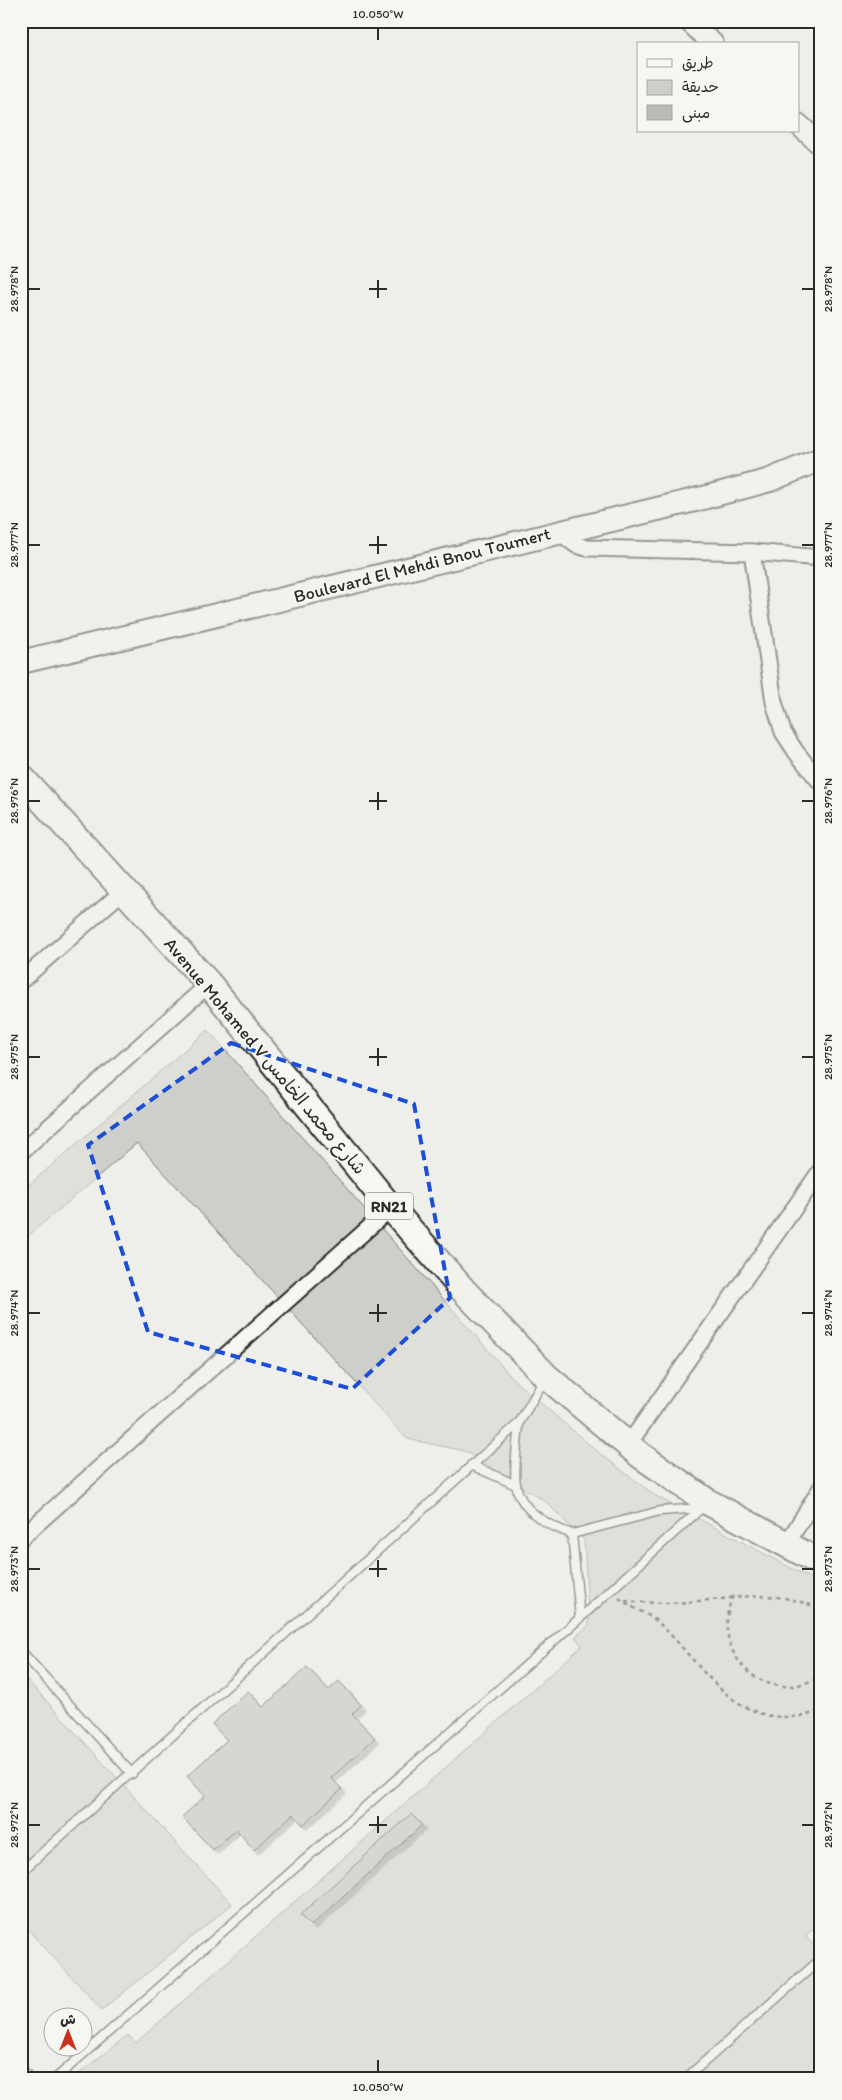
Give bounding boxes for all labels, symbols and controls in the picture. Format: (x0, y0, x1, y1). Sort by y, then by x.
text: 10.050°W (353, 7, 403, 21)
legend (637, 42, 800, 132)
text: طريق (682, 54, 714, 72)
text: حديقة (682, 78, 719, 96)
text: مبنى (682, 104, 710, 123)
text: 28.978°N (7, 266, 21, 312)
text: 28.978°N (821, 266, 835, 312)
text: 28.977°N (7, 522, 21, 568)
street label: Boulevard El Mehdi Bnou Toumert (291, 522, 553, 608)
text: 28.977°N (821, 522, 835, 568)
text: 28.976°N (7, 778, 21, 824)
text: 28.976°N (821, 778, 835, 824)
street label: Avenue Mohamed V شارع محمد الخامس (159, 933, 371, 1180)
text: 28.975°N (7, 1034, 21, 1080)
text: 28.975°N (821, 1034, 835, 1080)
road number: RN21 (365, 1192, 413, 1220)
text: 28.974°N (7, 1290, 21, 1336)
text: 28.974°N (821, 1290, 835, 1336)
text: 28.973°N (7, 1546, 21, 1592)
text: 28.973°N (821, 1546, 835, 1592)
text: 28.972°N (7, 1802, 21, 1848)
text: 28.972°N (821, 1802, 835, 1848)
north arrow (42, 2008, 92, 2058)
text: ش (60, 2011, 76, 2028)
text: 10.050°W (353, 2080, 403, 2094)

